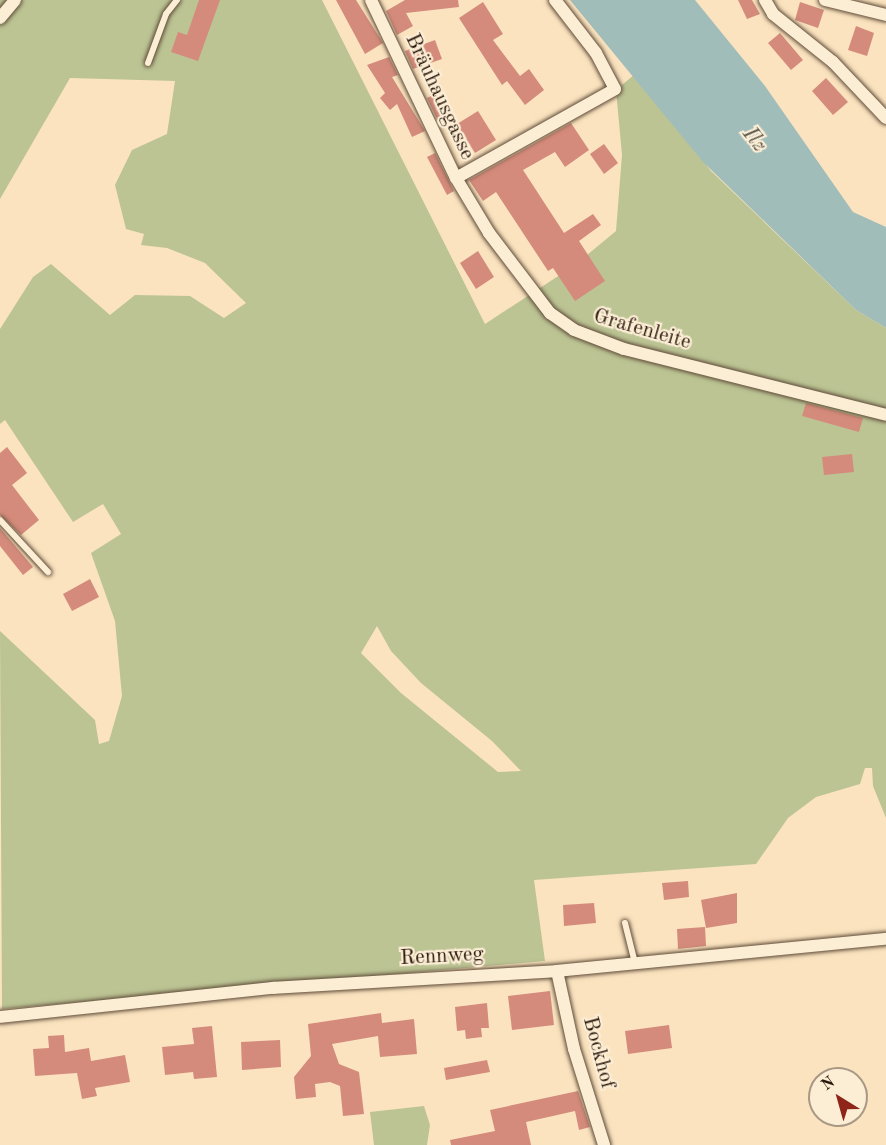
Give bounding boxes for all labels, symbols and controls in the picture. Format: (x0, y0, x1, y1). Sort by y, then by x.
street label: Bräuhausgasse (399, 30, 479, 164)
water label: Ilz (736, 122, 772, 158)
street label: Grafenleite (590, 304, 694, 356)
street label: Rennweg (400, 942, 484, 972)
street label: Bockhof (576, 1014, 620, 1092)
north arrow (808, 1067, 868, 1127)
text: N (819, 1074, 838, 1094)

